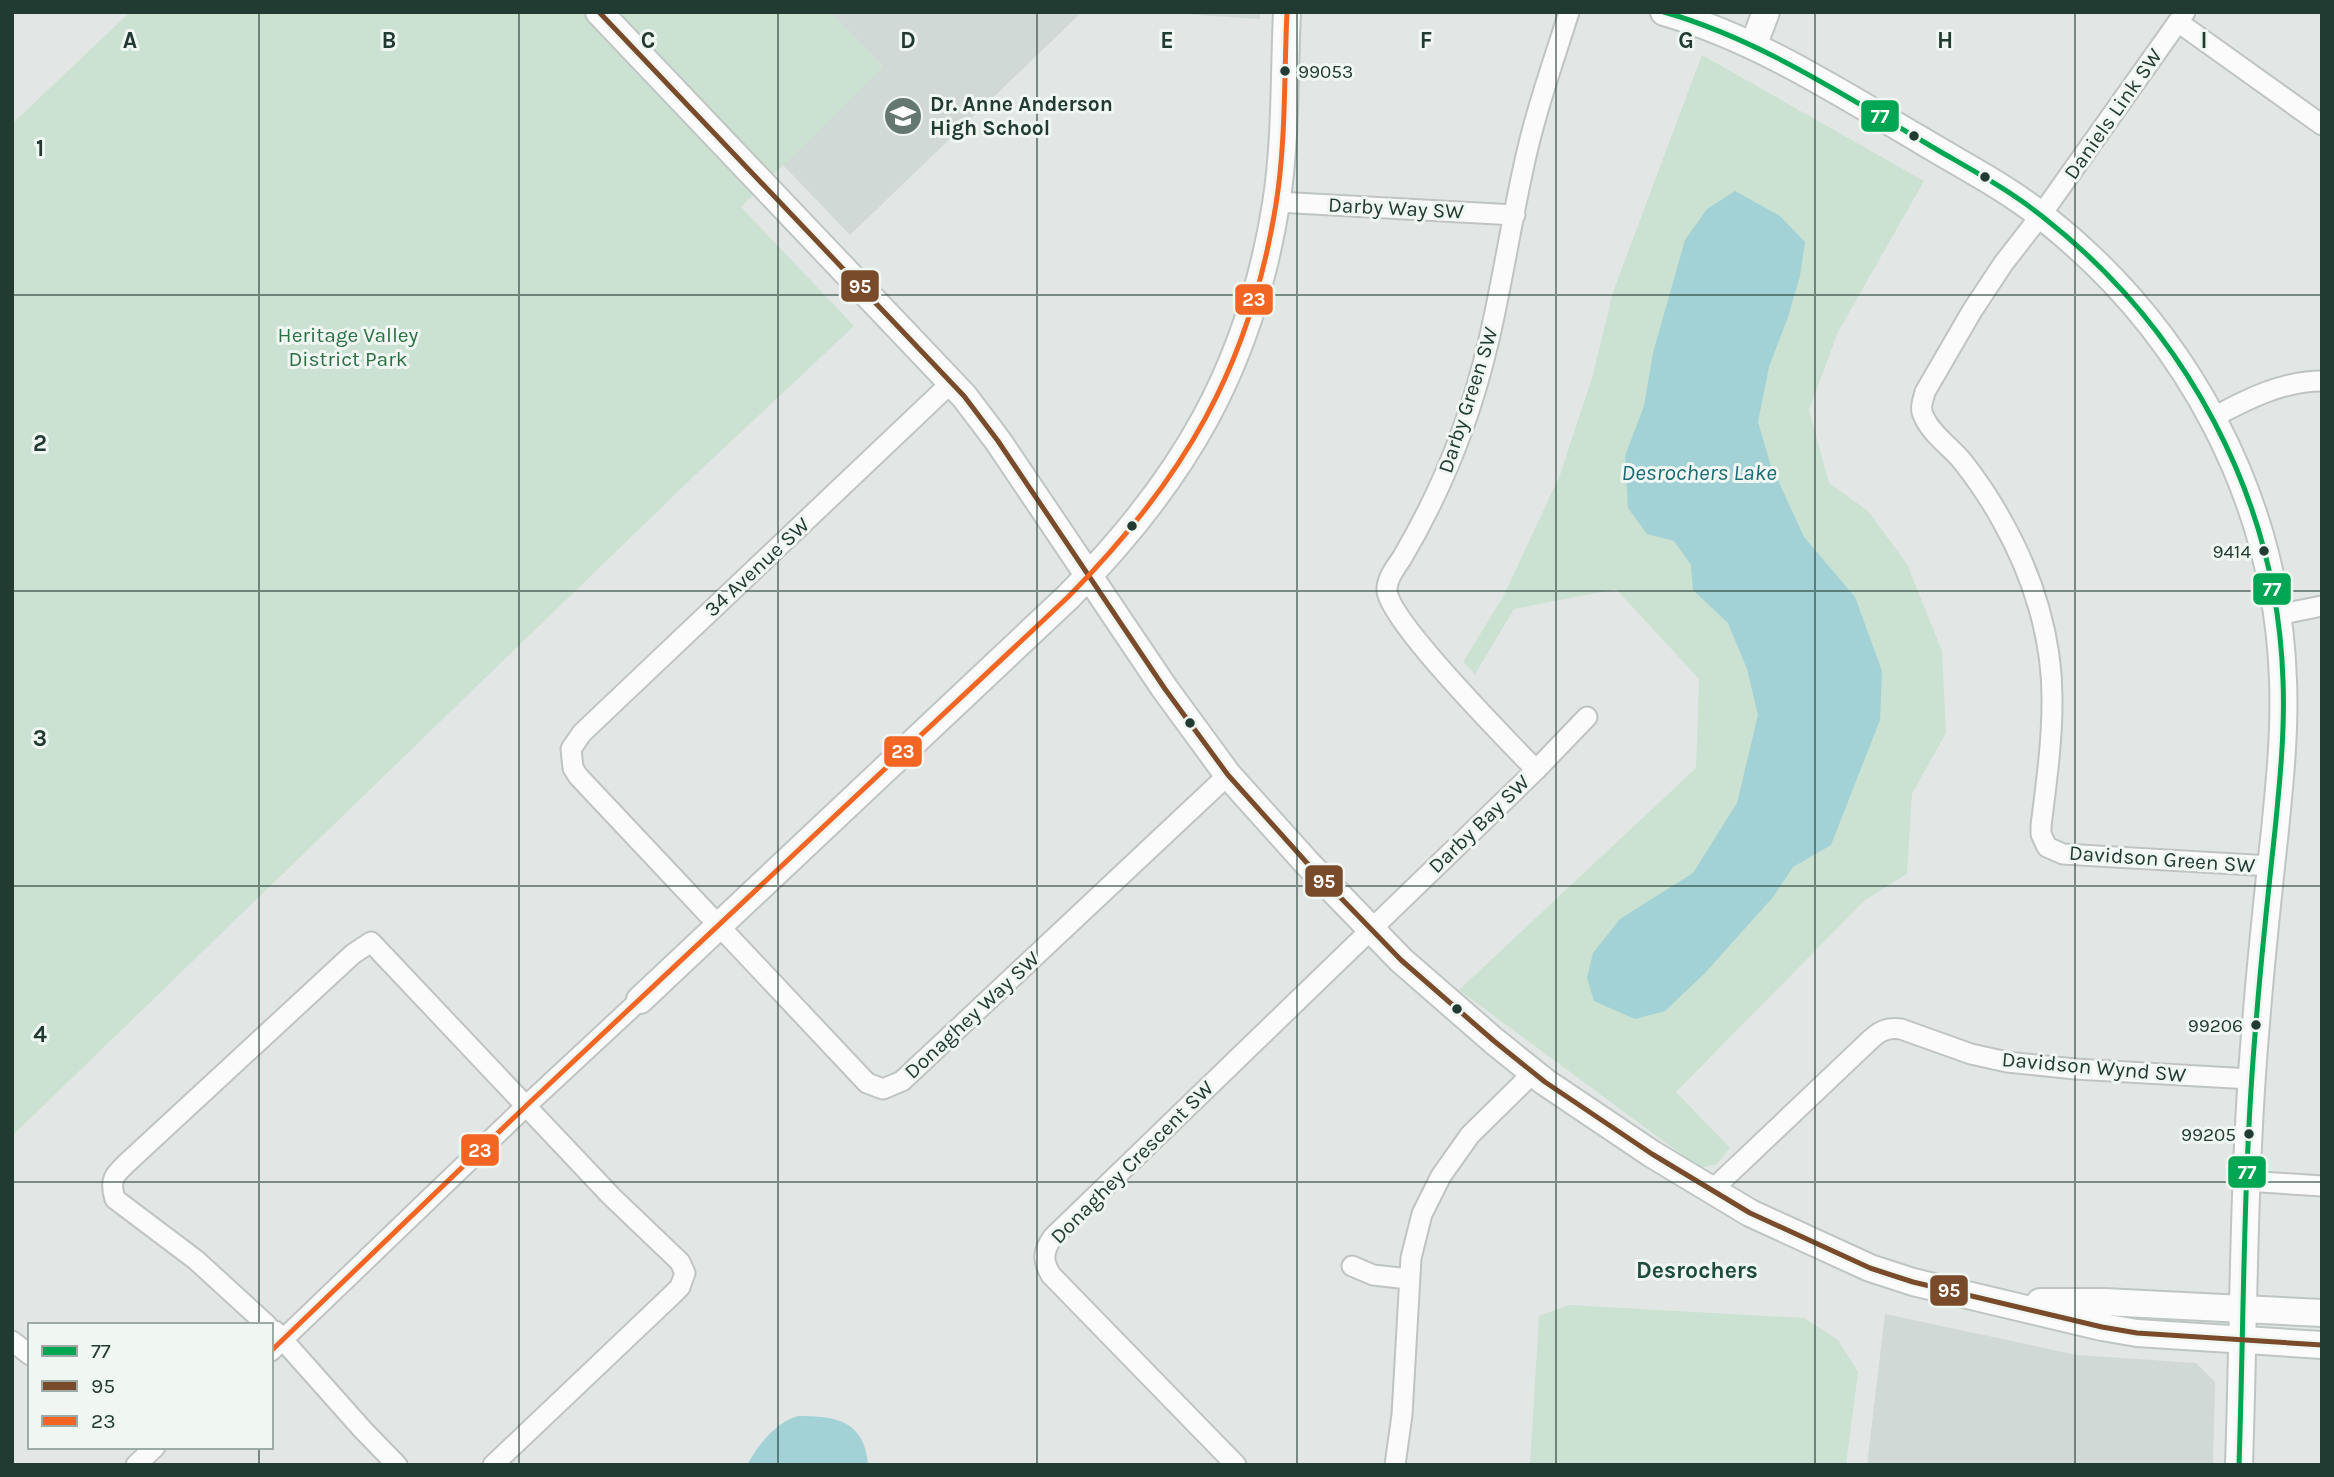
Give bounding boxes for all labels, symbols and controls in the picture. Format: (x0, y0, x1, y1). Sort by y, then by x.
text: A (123, 27, 137, 54)
text: B (382, 27, 396, 54)
text: C (641, 27, 655, 54)
text: D (900, 27, 916, 54)
text: E (1160, 27, 1174, 54)
text: F (1420, 27, 1432, 54)
text: G (1678, 27, 1694, 54)
text: H (1937, 27, 1953, 54)
text: I (2200, 27, 2208, 54)
street label: Daniels Link SW (2059, 44, 2167, 184)
place label: 99053 (1298, 61, 1353, 83)
marker: 99053 (1278, 64, 1292, 78)
place label: Dr. Anne Anderson High School (930, 92, 1113, 140)
school or university icon: Dr. Anne Anderson High School (882, 95, 924, 137)
line badge: 77 (1860, 99, 1900, 133)
text: 77 (1871, 106, 1890, 128)
unlabelled marker (1907, 129, 1921, 143)
text: 1 (36, 135, 44, 162)
unlabelled marker (1978, 170, 1992, 184)
street label: Darby Way SW (1327, 192, 1465, 224)
line badge: 95 (840, 269, 880, 303)
text: 95 (849, 276, 871, 298)
line badge: 23 (1234, 283, 1274, 316)
text: 23 (1242, 289, 1266, 311)
park label: Heritage Valley District Park (278, 323, 419, 371)
street label: Darby Green SW (1433, 324, 1503, 476)
text: 2 (33, 430, 47, 457)
water label: Desrochers Lake (1621, 459, 1777, 486)
street label: 34 Avenue SW (700, 512, 815, 622)
unlabelled marker (1125, 519, 1139, 533)
place label: 9414 (2212, 541, 2251, 563)
marker: 9414 (2257, 544, 2271, 558)
line badge: 77 (2252, 572, 2292, 606)
text: 77 (2263, 579, 2282, 601)
unlabelled marker (1183, 716, 1197, 730)
text: 3 (33, 725, 47, 752)
line badge: 23 (883, 735, 923, 768)
text: 23 (891, 741, 915, 763)
street label: Darby Bay SW (1424, 770, 1535, 878)
street label: Davidson Green SW (2068, 841, 2256, 877)
line badge: 95 (1304, 864, 1344, 898)
text: 95 (1313, 871, 1335, 893)
street label: Donaghey Way SW (900, 946, 1045, 1084)
unlabelled marker (1450, 1002, 1464, 1016)
place label: 99206 (2188, 1015, 2243, 1037)
marker: 99206 (2249, 1018, 2263, 1032)
text: 4 (33, 1021, 47, 1048)
street label: Davidson Wynd SW (2001, 1047, 2187, 1087)
street label: Donaghey Crescent SW (1046, 1075, 1219, 1248)
place label: 99205 (2181, 1124, 2236, 1146)
marker: 99205 (2242, 1127, 2256, 1141)
line badge: 23 (460, 1133, 500, 1167)
text: 23 (468, 1140, 492, 1162)
line badge: 77 (2227, 1155, 2267, 1189)
text: 77 (2238, 1162, 2257, 1184)
district label: Desrochers (1636, 1257, 1758, 1284)
line badge: 95 (1929, 1274, 1969, 1307)
text: 95 (1938, 1280, 1960, 1302)
legend (28, 1323, 273, 1449)
text: 77 (91, 1339, 111, 1363)
text: 95 (91, 1374, 115, 1398)
text: 23 (91, 1409, 116, 1433)

